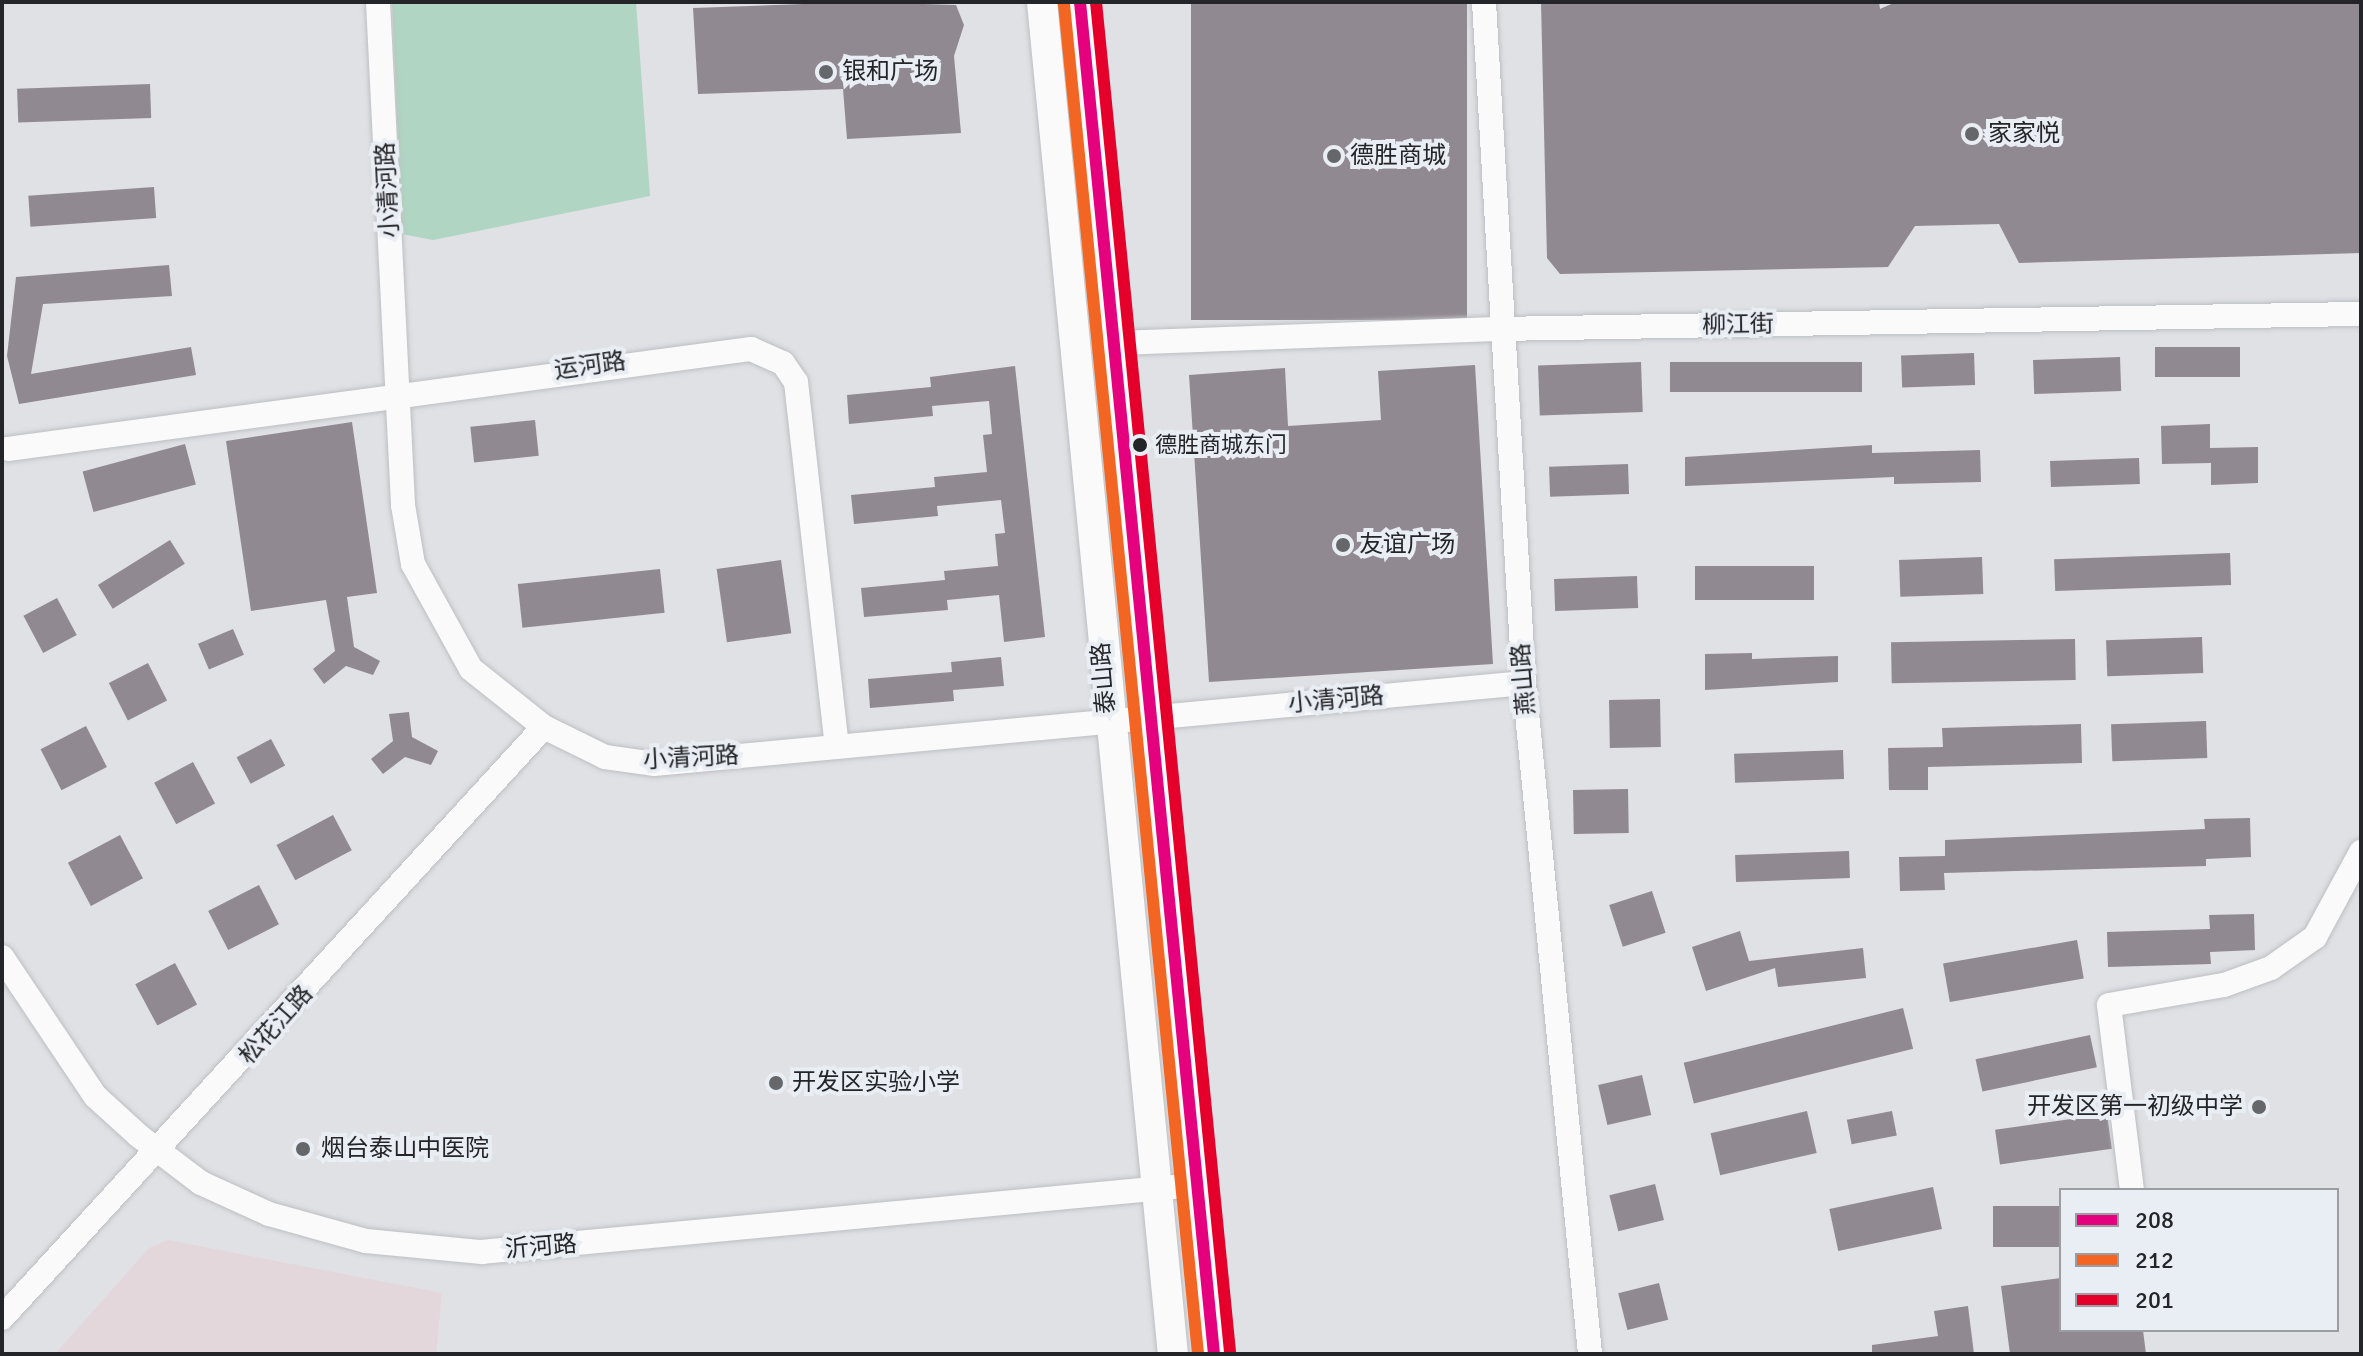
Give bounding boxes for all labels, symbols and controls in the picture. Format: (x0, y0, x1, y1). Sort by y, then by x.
place label: 银和广场 (842, 58, 938, 86)
marker: 银和广场 (817, 63, 835, 81)
place label: 家家悦 (1988, 120, 2060, 148)
marker: 家家悦 (1963, 125, 1981, 143)
street label: 小清河路 (371, 141, 405, 239)
place label: 德胜商城 (1350, 142, 1446, 170)
marker: 德胜商城 (1325, 147, 1343, 165)
street label: 柳江街 (1702, 310, 1774, 340)
street label: 运河路 (552, 347, 628, 385)
place label: 德胜商城东门 (1155, 432, 1287, 458)
marker: 德胜商城东门 (1132, 437, 1148, 453)
place label: 友谊广场 (1359, 531, 1455, 559)
marker: 友谊广场 (1334, 536, 1352, 554)
street label: 泰山路 (1087, 641, 1121, 715)
street label: 燕山路 (1507, 642, 1541, 716)
street label: 小清河路 (1287, 681, 1385, 719)
street label: 小清河路 (642, 741, 740, 775)
street label: 松花江路 (233, 980, 319, 1070)
place label: 开发区实验小学 (792, 1069, 960, 1097)
marker: 开发区实验小学 (767, 1074, 785, 1092)
place label: 开发区第一初级中学 (2027, 1093, 2243, 1121)
marker: 开发区第一初级中学 (2250, 1098, 2268, 1116)
place label: 烟台泰山中医院 (321, 1135, 489, 1163)
marker: 烟台泰山中医院 (292, 1138, 314, 1160)
legend (2059, 1188, 2339, 1332)
text: 208 (2135, 1205, 2174, 1235)
street label: 沂河路 (504, 1230, 578, 1264)
text: 212 (2135, 1245, 2174, 1275)
text: 201 (2135, 1285, 2174, 1315)

